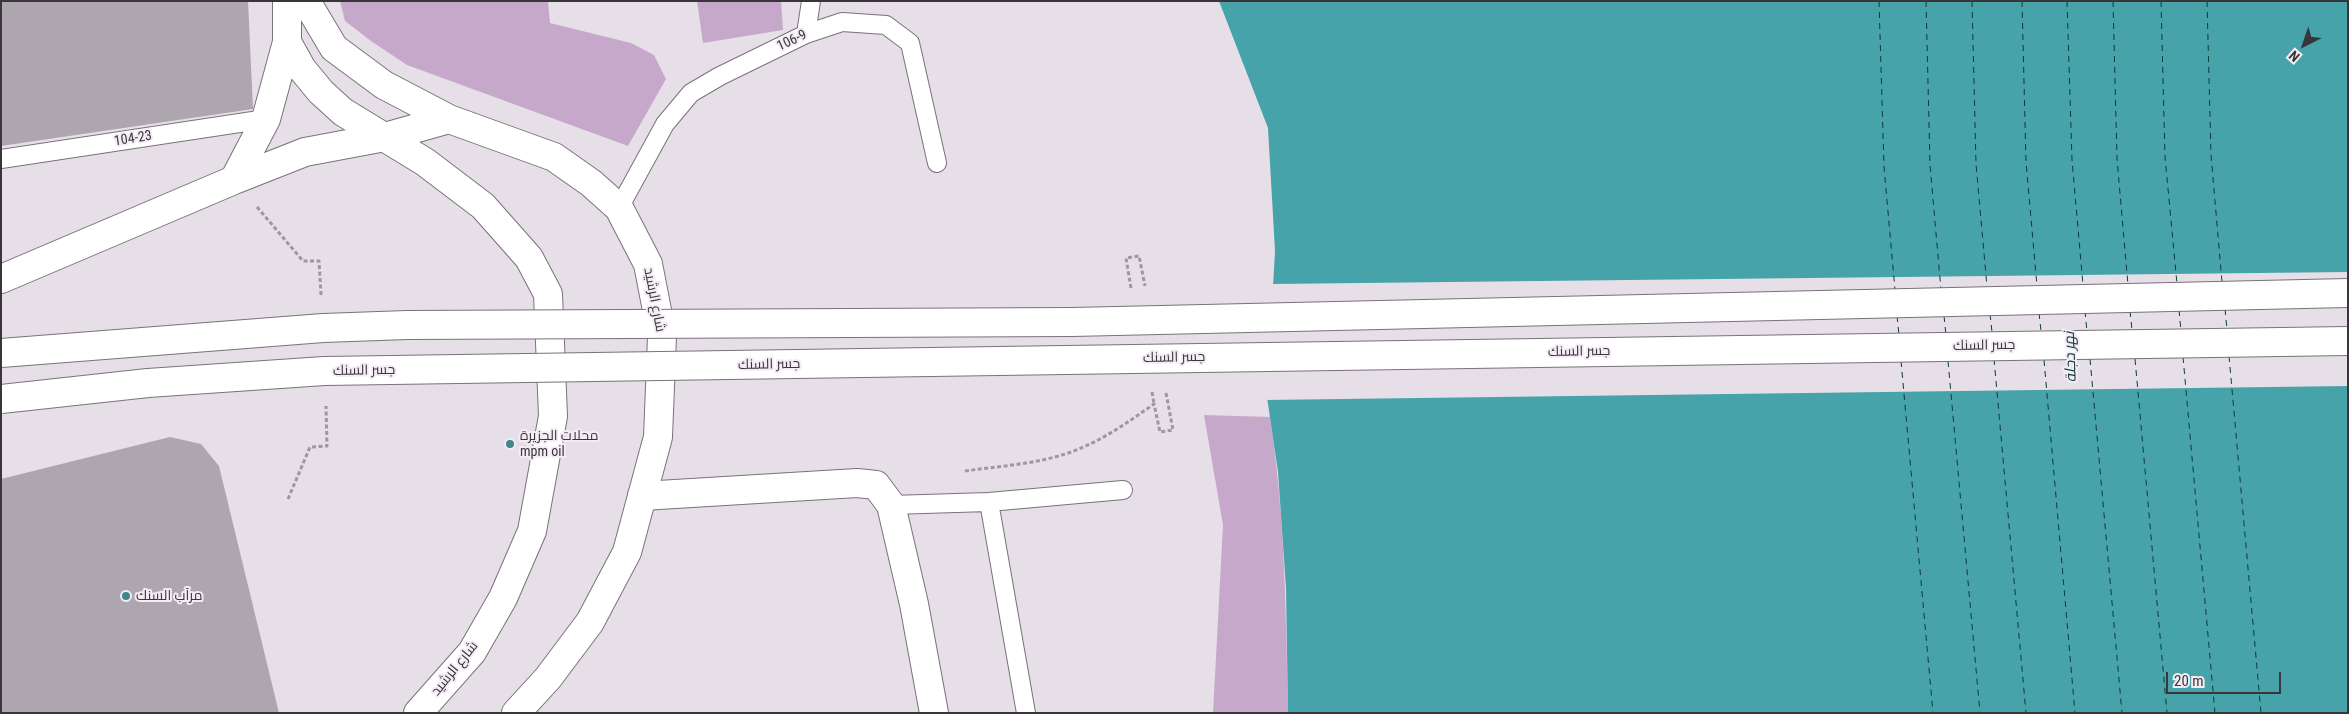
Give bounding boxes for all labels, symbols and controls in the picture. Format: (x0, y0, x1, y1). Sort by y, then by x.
north arrow (2279, 20, 2329, 70)
street label: 106-9 (774, 27, 810, 55)
text: N (2286, 47, 2303, 65)
street label: 104-23 (113, 128, 153, 150)
street label: شارع الرشيد (640, 266, 668, 334)
water label: نهر دجلة (2061, 331, 2081, 383)
street label: جسر السنك (1953, 337, 2015, 355)
street label: جسر السنك (1548, 343, 1610, 361)
street label: جسر السنك (1143, 349, 1205, 367)
street label: جسر السنك (738, 356, 800, 374)
street label: جسر السنك (333, 362, 395, 380)
place label: محلات الجزيرة mpm oil (520, 428, 599, 461)
marker: محلات الجزيرة mpm oil (504, 438, 516, 450)
place label: مرآب السنك (136, 588, 202, 604)
marker: مرآب السنك (120, 590, 132, 602)
street label: شارع الرشيد (428, 638, 482, 700)
scale bar (2169, 662, 2284, 694)
text: 20 m (2174, 672, 2204, 690)

